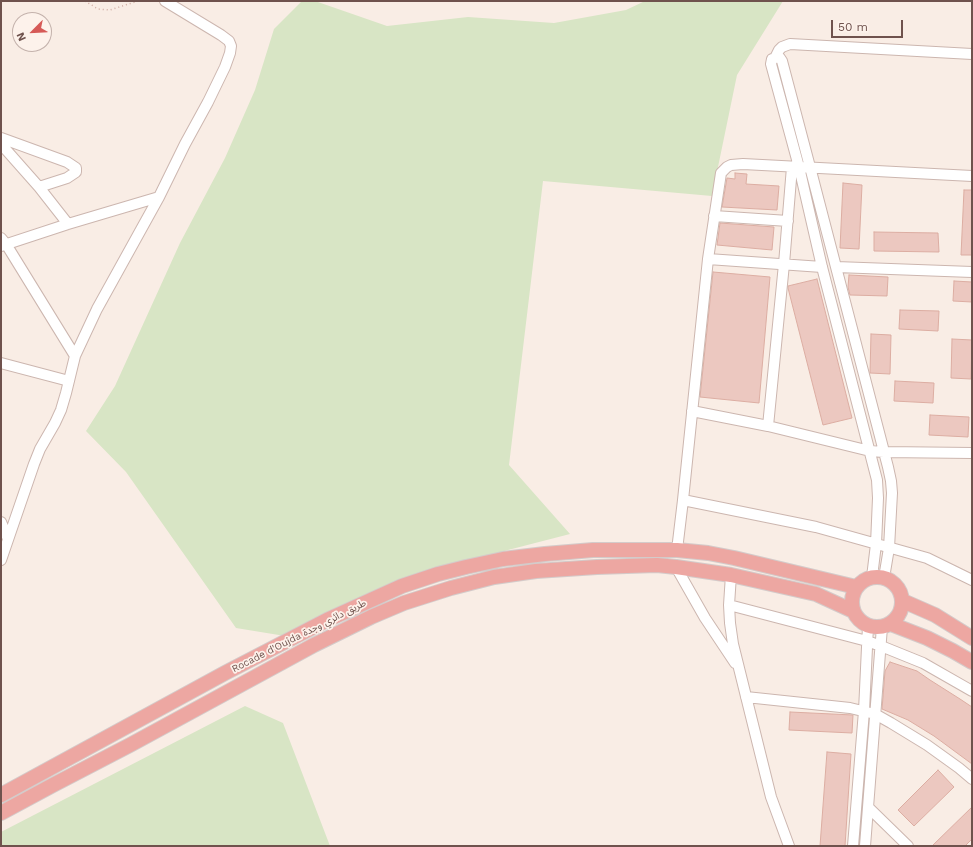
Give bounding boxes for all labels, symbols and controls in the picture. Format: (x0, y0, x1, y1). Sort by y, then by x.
north arrow (12, 12, 52, 52)
scale bar (833, 12, 905, 38)
text: 50 m (838, 20, 868, 34)
text: N (14, 30, 29, 43)
street label: Rocade d'Oujda طريق دائري وجدة (230, 597, 368, 675)

